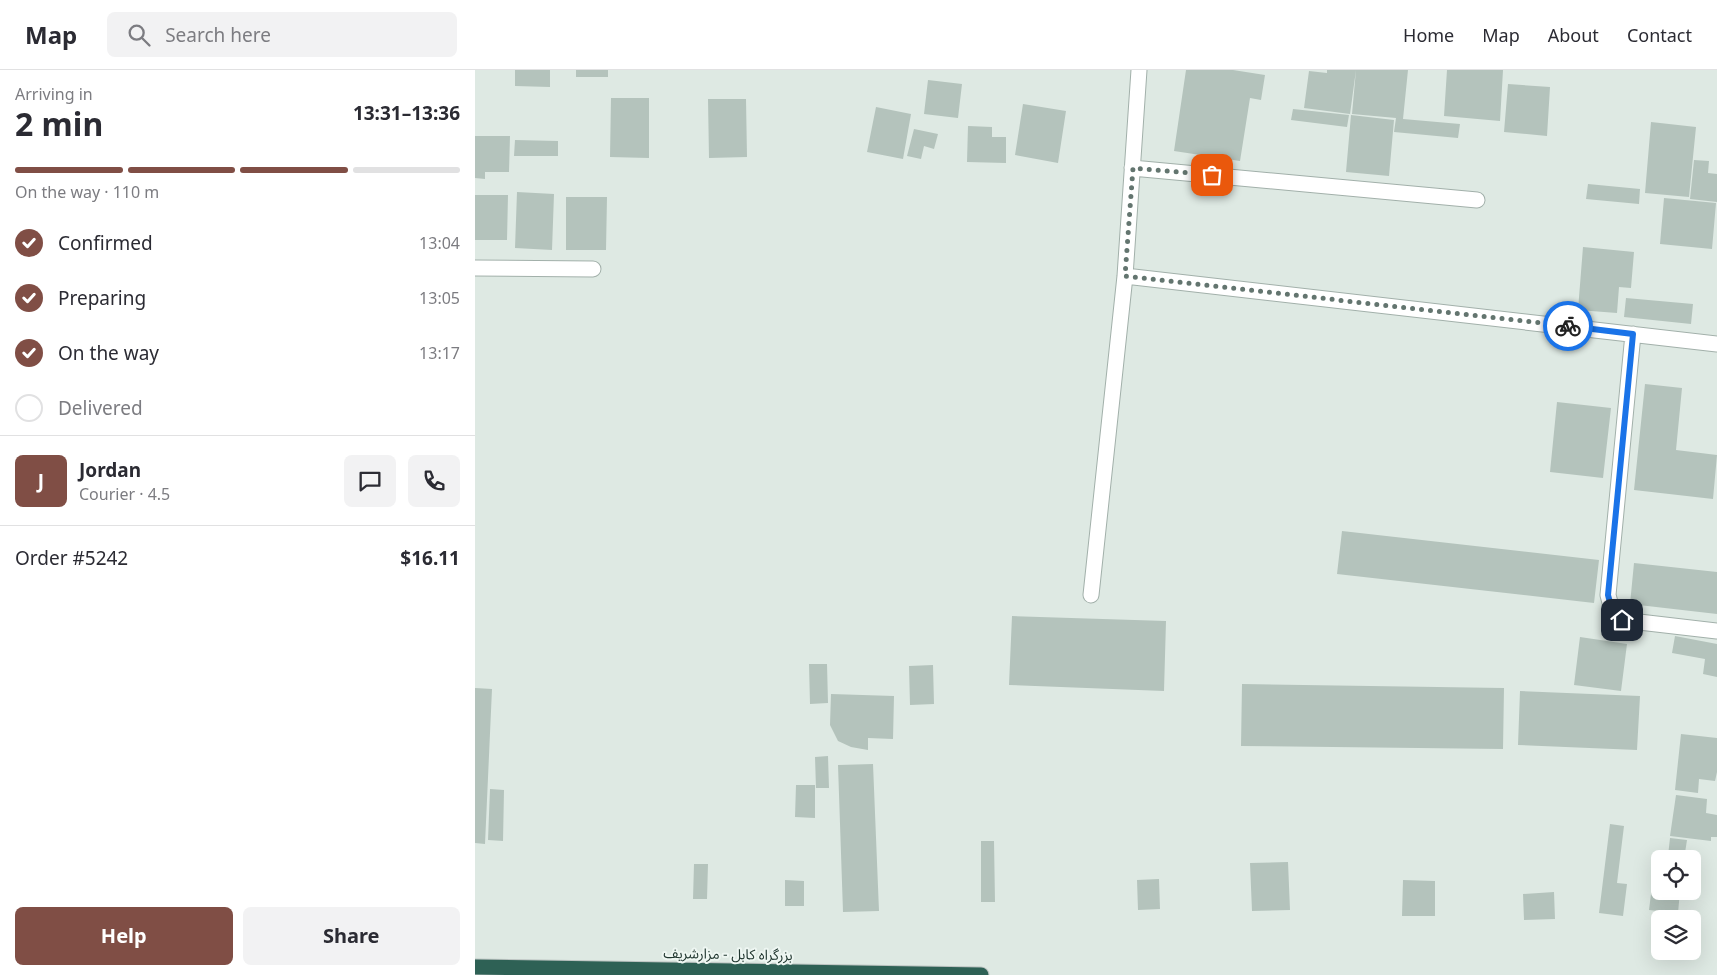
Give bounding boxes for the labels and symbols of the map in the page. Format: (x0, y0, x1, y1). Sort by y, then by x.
pin (1191, 154, 1233, 196)
courier (1543, 301, 1593, 351)
pin (1601, 599, 1643, 641)
street label: بزرگراه کابل - مزارشریف (663, 943, 793, 964)

